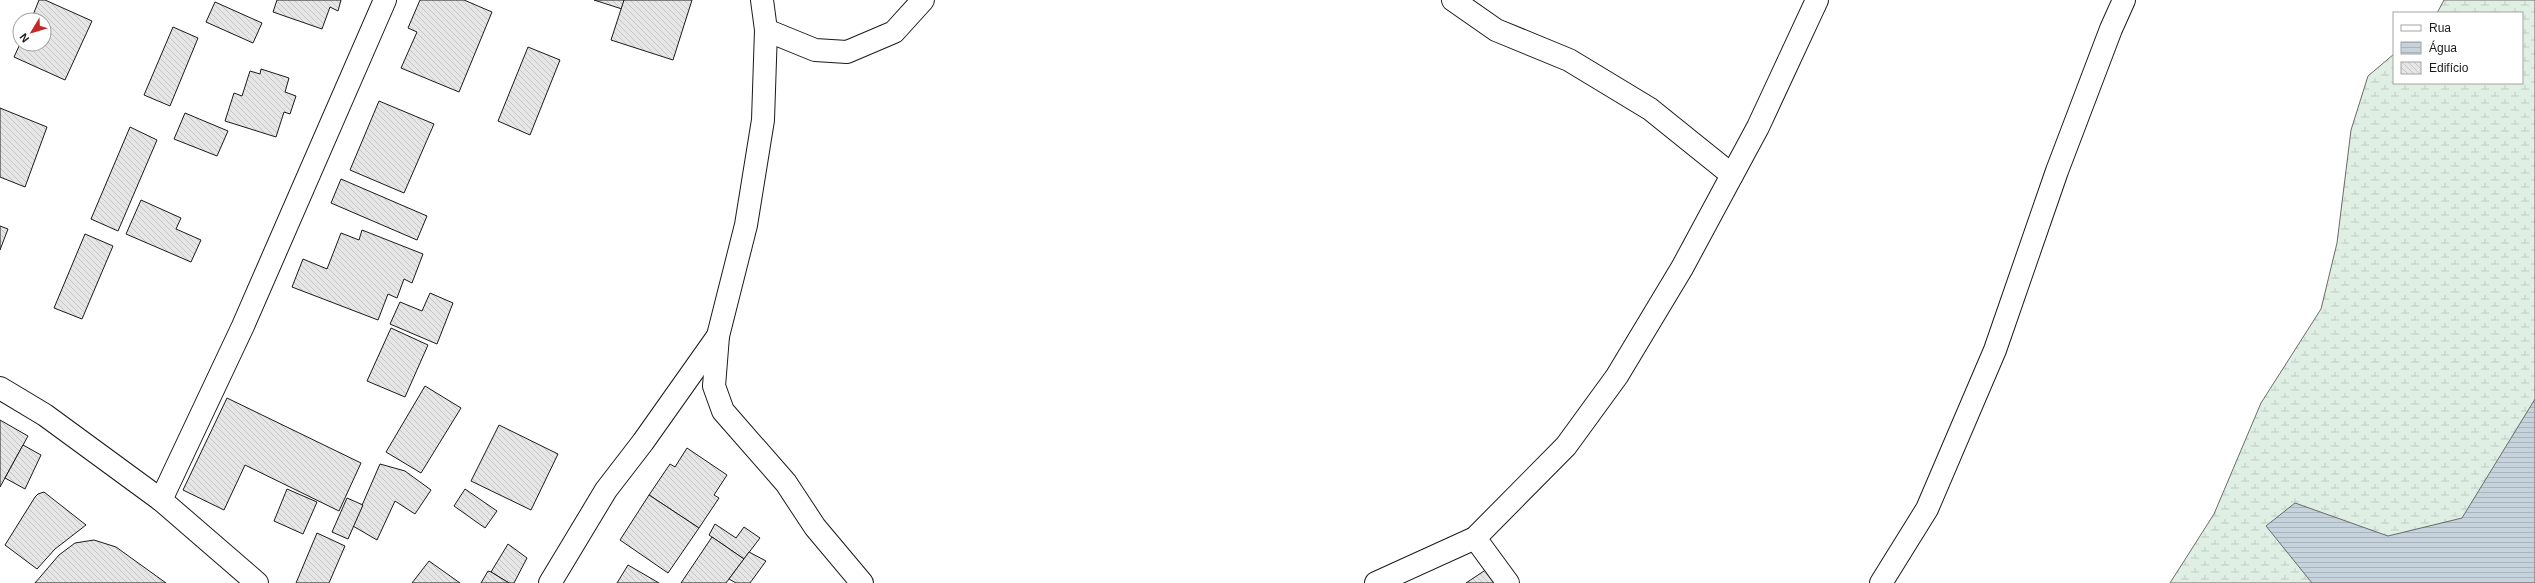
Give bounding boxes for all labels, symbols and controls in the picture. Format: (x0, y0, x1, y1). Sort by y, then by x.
north arrow (12, 12, 52, 52)
legend (2393, 12, 2523, 84)
text: Rua (2429, 21, 2451, 35)
text: N (17, 31, 31, 45)
text: Água (2429, 40, 2457, 55)
text: Edifício (2429, 61, 2469, 75)

